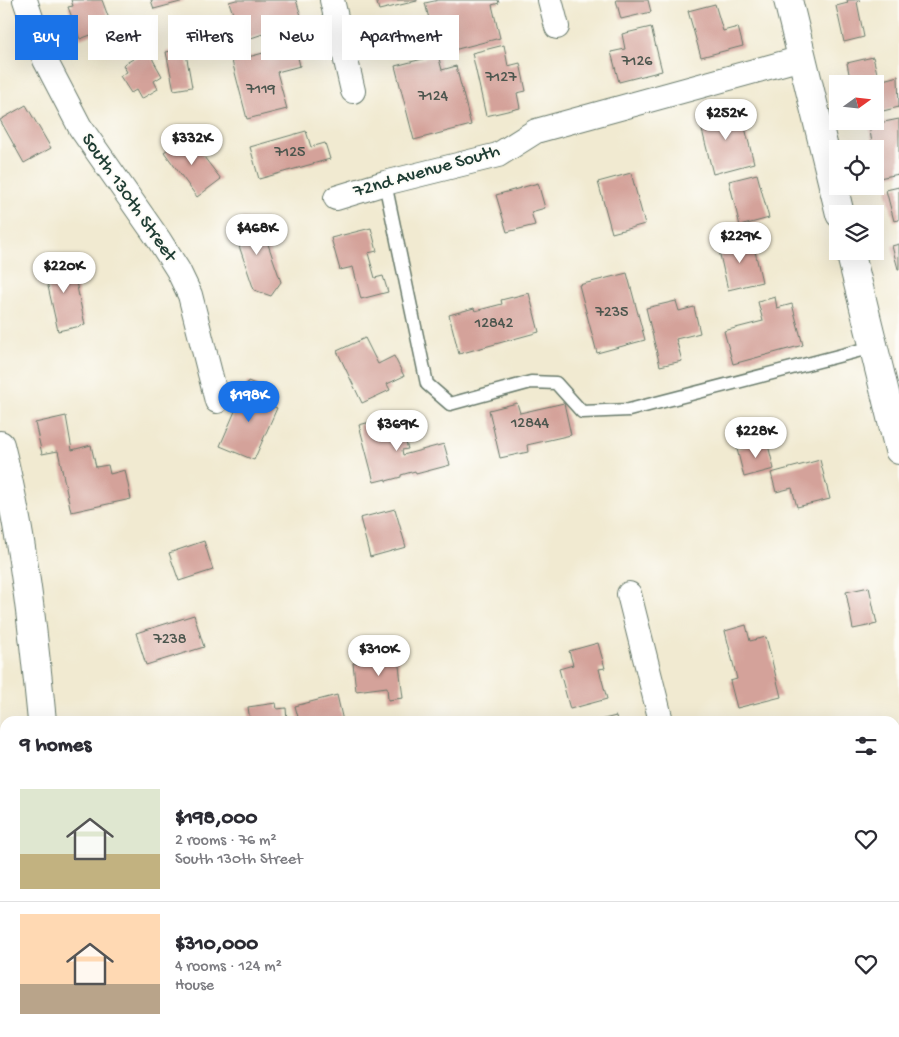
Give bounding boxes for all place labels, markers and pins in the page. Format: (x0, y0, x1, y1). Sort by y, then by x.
pin: $252K (691, 98, 761, 141)
pin: $332K (157, 124, 227, 166)
pin: $468K (222, 214, 292, 256)
pin: $229K (705, 222, 775, 264)
pin: $220K (29, 252, 99, 294)
pin: $198K (214, 380, 284, 423)
pin: $369K (362, 410, 432, 452)
pin: $228K (721, 416, 791, 459)
pin: $310K (344, 634, 414, 677)

